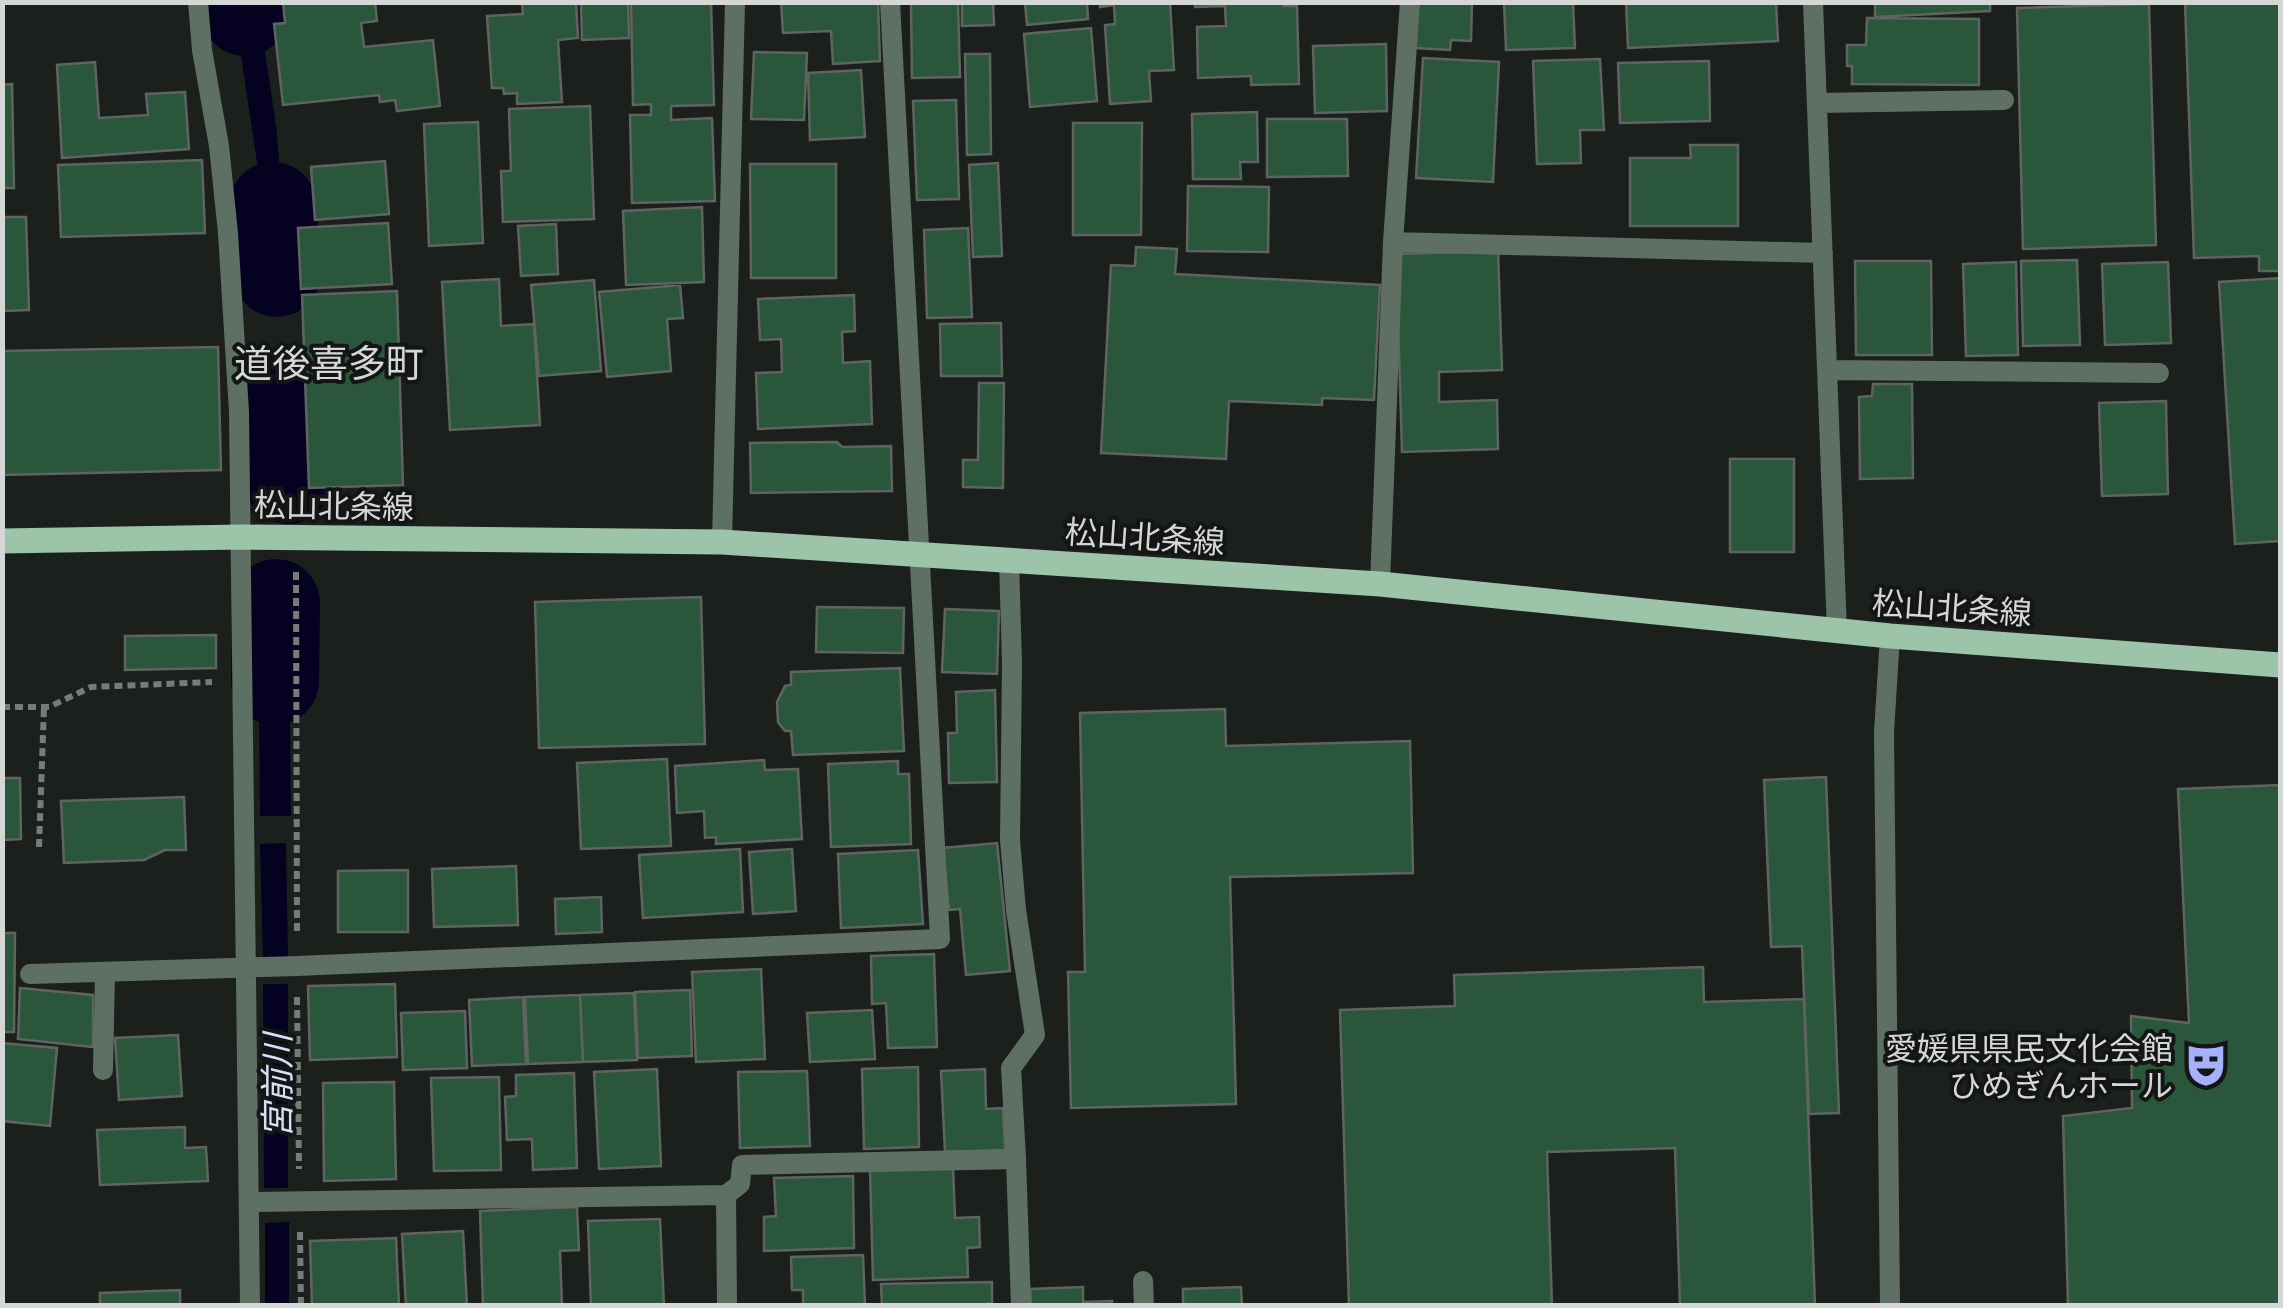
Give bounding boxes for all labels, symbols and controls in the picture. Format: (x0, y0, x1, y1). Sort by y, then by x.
district label: 道後喜多町 (234, 336, 424, 388)
street label: 松山北条線 (254, 482, 414, 528)
street label: 松山北条線 (1064, 509, 1226, 563)
street label: 松山北条線 (1871, 580, 2033, 634)
place label: 愛媛県県民文化会館 ひめぎんホール (1885, 1026, 2173, 1106)
water label: 宮前川 (253, 1030, 300, 1139)
theatre icon: 愛媛県県民文化会館 ひめぎんホール (2182, 1041, 2230, 1089)

